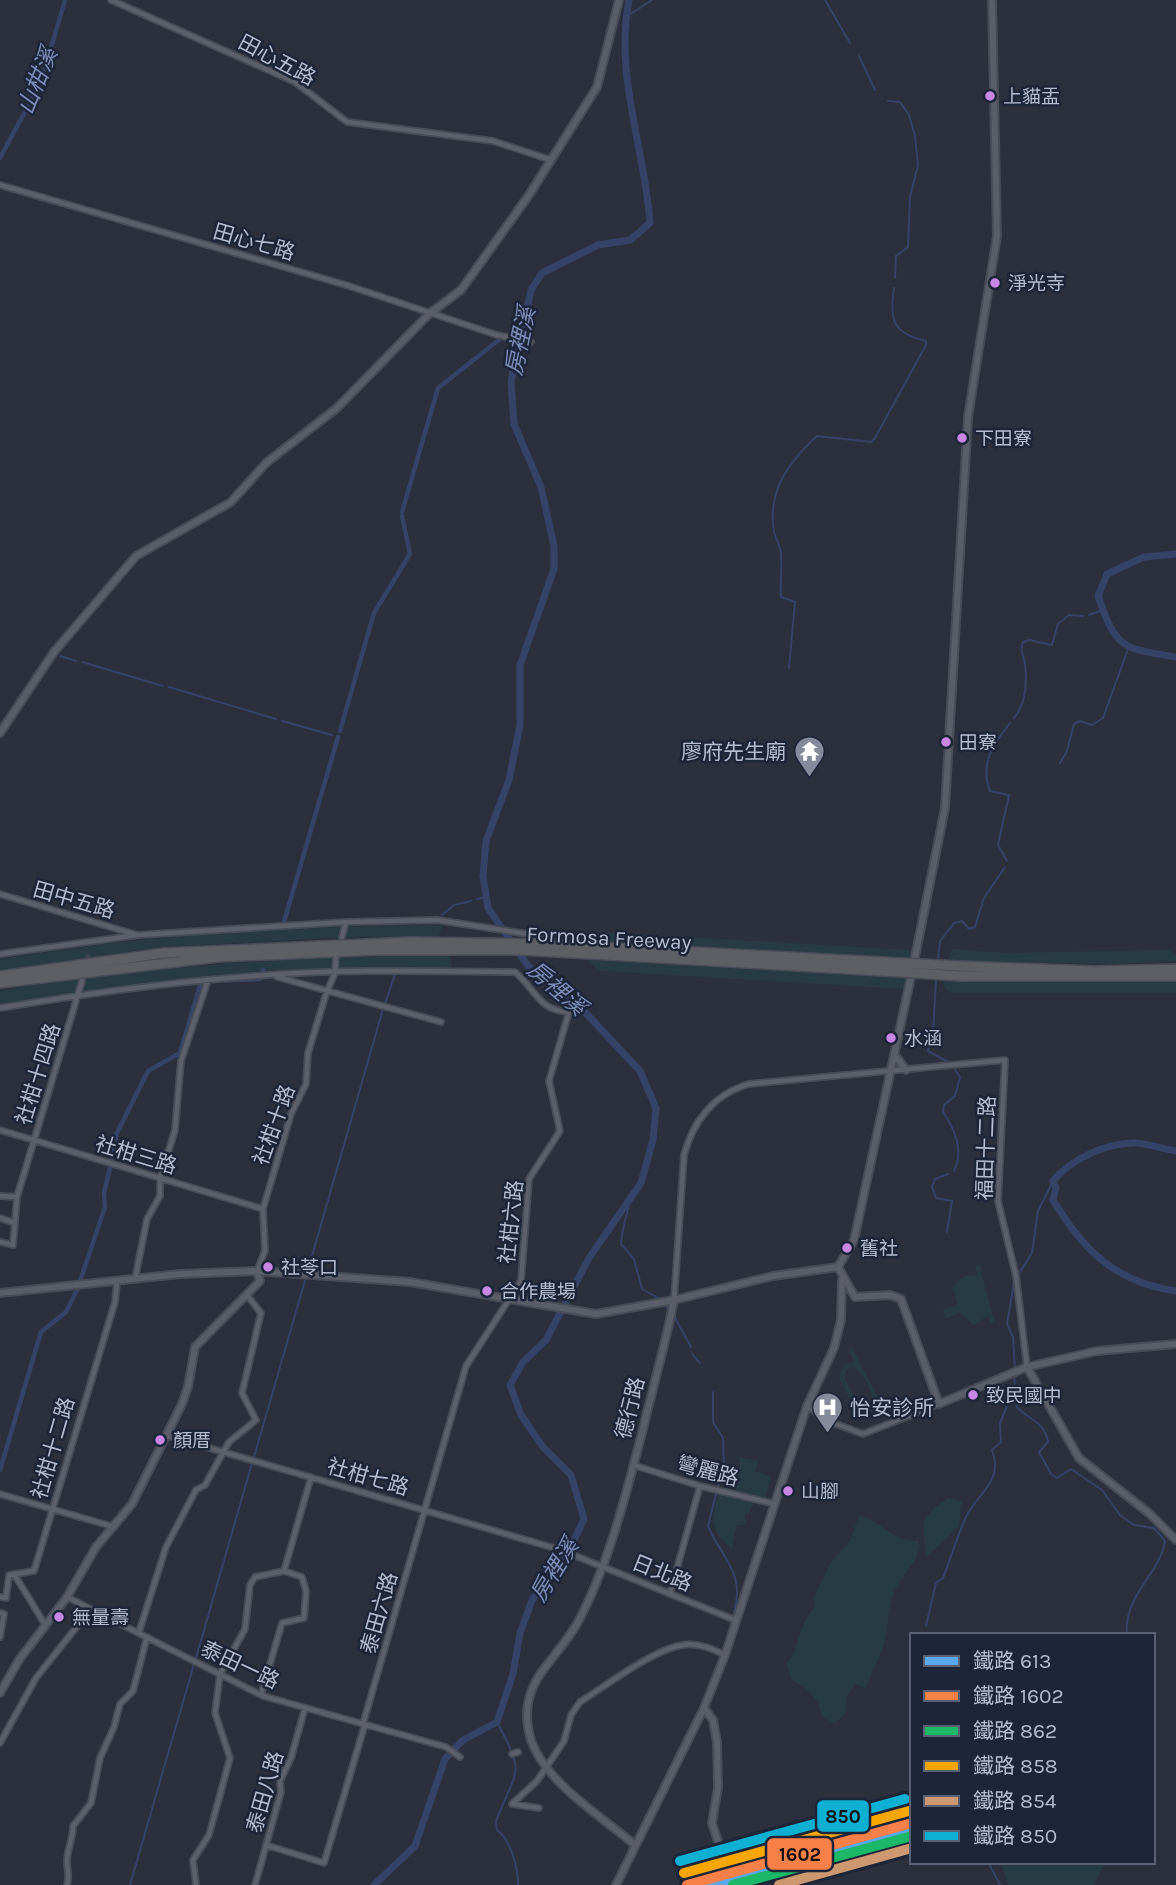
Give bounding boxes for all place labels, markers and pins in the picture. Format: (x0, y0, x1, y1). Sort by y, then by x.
place label: 上貓盂 (1003, 86, 1060, 108)
marker: 上貓盂 (983, 89, 997, 103)
place label: 淨光寺 (1008, 273, 1065, 295)
marker: 淨光寺 (988, 276, 1002, 290)
place label: 下田寮 (975, 428, 1032, 450)
marker: 下田寮 (955, 431, 969, 445)
place label: 田寮 (959, 732, 997, 754)
temple icon: 廖府先生廟 (792, 735, 826, 779)
marker: 田寮 (939, 735, 953, 749)
place label: 廖府先生廟 (681, 740, 786, 764)
place label: 水涵 (904, 1028, 942, 1050)
marker: 水涵 (884, 1031, 898, 1045)
place label: 舊社 (860, 1238, 898, 1260)
marker: 舊社 (840, 1241, 854, 1255)
place label: 社苓口 (281, 1257, 338, 1279)
marker: 社苓口 (261, 1260, 275, 1274)
place label: 合作農場 (500, 1281, 576, 1303)
marker: 合作農場 (480, 1284, 494, 1298)
place label: 致民國中 (986, 1385, 1062, 1407)
marker: 致民國中 (966, 1388, 980, 1402)
hospital icon: 怡安診所 (810, 1391, 844, 1435)
place label: 怡安診所 (850, 1396, 934, 1420)
place label: 顏厝 (173, 1430, 211, 1452)
marker: 顏厝 (153, 1433, 167, 1447)
place label: 山腳 (801, 1481, 839, 1503)
marker: 山腳 (781, 1484, 795, 1498)
place label: 無量壽 (72, 1607, 129, 1629)
marker: 無量壽 (52, 1610, 66, 1624)

